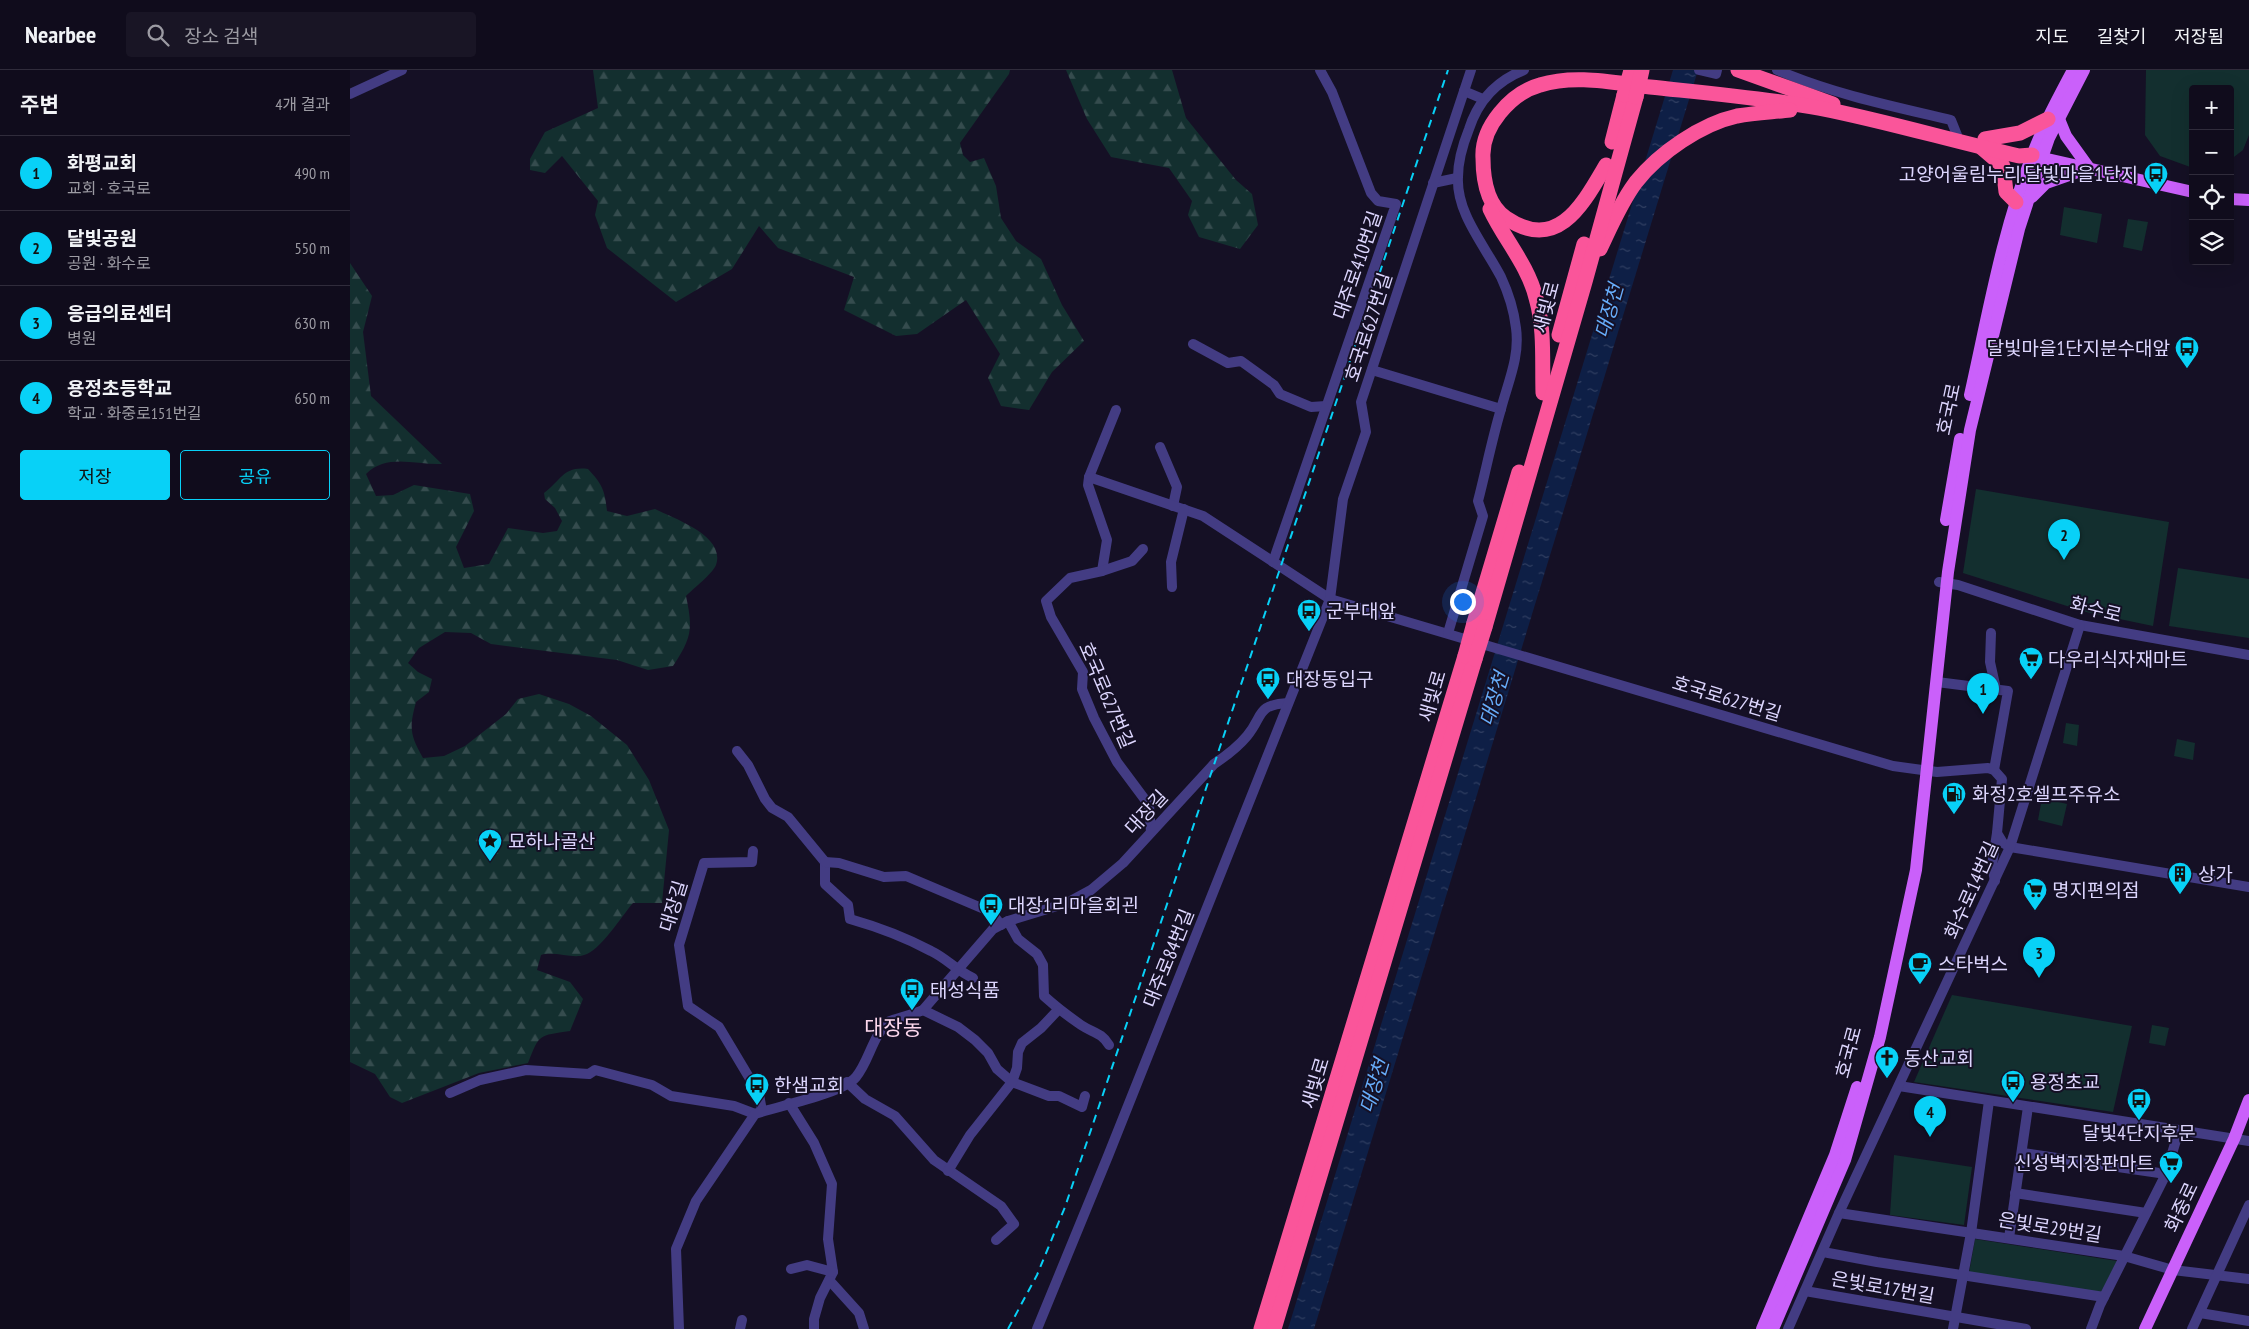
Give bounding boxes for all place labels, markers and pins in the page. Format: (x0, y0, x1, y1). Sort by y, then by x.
bus stop icon: 고양어울림누리.달빛마을1단지 (2143, 161, 2169, 195)
place label: 고양어울림누리.달빛마을1단지 (1899, 162, 2138, 186)
bus stop icon: 달빛마을1단지분수대앞 (2174, 335, 2200, 369)
place label: 달빛마을1단지분수대앞 (1987, 336, 2171, 360)
pin: 2 (2048, 519, 2080, 560)
bus stop icon: 군부대앞 (1296, 598, 1322, 632)
place label: 군부대앞 (1326, 599, 1396, 623)
supermarket icon: 다우리식자재마트 (2018, 646, 2044, 680)
place label: 다우리식자재마트 (2048, 647, 2188, 671)
bus stop icon: 대장동입구 (1255, 666, 1281, 700)
place label: 대장동입구 (1286, 667, 1373, 691)
pin: 1 (1967, 673, 1999, 714)
fuel station icon: 화정2호셀프주유소 (1941, 781, 1967, 815)
place label: 화정2호셀프주유소 (1972, 782, 2120, 806)
place icon: 묘하나골산 (477, 828, 503, 862)
place label: 묘하나골산 (508, 829, 595, 853)
building icon: 상가 (2167, 861, 2193, 895)
place label: 상가 (2198, 862, 2233, 886)
supermarket icon: 명지편의점 (2022, 877, 2048, 911)
place label: 명지편의점 (2052, 878, 2139, 902)
bus stop icon: 대장1리마을회괸 (978, 892, 1004, 926)
place label: 대장1리마을회괸 (1008, 893, 1139, 917)
pin: 3 (2023, 937, 2055, 978)
cafe icon: 스타벅스 (1907, 951, 1933, 985)
place label: 스타벅스 (1938, 952, 2008, 976)
bus stop icon: 태성식품 (899, 977, 925, 1011)
place label: 태성식품 (930, 978, 1000, 1002)
church icon: 동산교회 (1874, 1045, 1900, 1079)
place label: 동산교회 (1904, 1046, 1974, 1070)
bus stop icon: 용정초교 (2000, 1069, 2026, 1103)
place label: 용정초교 (2030, 1070, 2100, 1094)
bus stop icon: 한샘교회 (744, 1072, 770, 1106)
place label: 한샘교회 (774, 1073, 844, 1097)
bus stop icon: 달빛4단지후문 (2126, 1087, 2152, 1121)
pin: 4 (1914, 1096, 1946, 1137)
place label: 달빛4단지후문 (2082, 1121, 2196, 1145)
supermarket icon: 신성벽지장판마트 (2158, 1150, 2184, 1184)
place label: 신성벽지장판마트 (2014, 1151, 2154, 1175)

